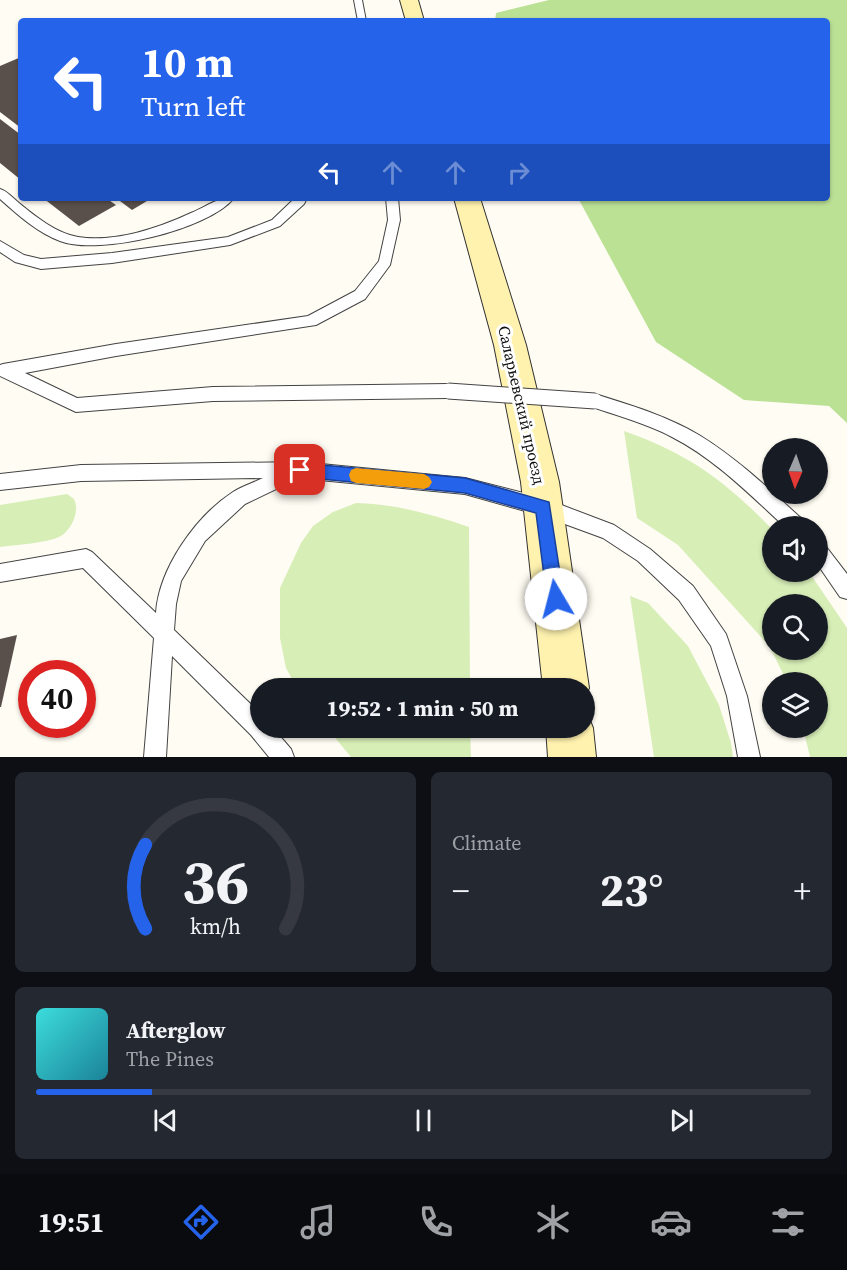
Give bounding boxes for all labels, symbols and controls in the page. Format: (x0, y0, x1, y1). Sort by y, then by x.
text: 10 m (141, 33, 234, 91)
icon: left (42, 42, 120, 120)
text: Turn left (141, 88, 245, 125)
icon: left (313, 156, 346, 189)
icon: ahead (376, 156, 409, 189)
icon: ahead (439, 156, 472, 189)
icon: right (502, 156, 535, 189)
street label: Саларьевский проезд (493, 323, 551, 487)
north arrow (762, 438, 828, 504)
map controls (762, 438, 828, 738)
pin (274, 444, 325, 495)
icon: arrive (283, 453, 316, 486)
button: sound (762, 516, 828, 582)
position arrow (524, 567, 588, 631)
button: search (762, 594, 828, 660)
speed limit sign: 40 (18, 660, 96, 738)
button: layers (762, 672, 828, 738)
text: 19:52 · 1 min · 50 m (327, 693, 518, 723)
text: Climate (452, 829, 521, 857)
text: 36 (182, 838, 249, 924)
text: 23° (600, 859, 663, 921)
text: − (452, 868, 470, 913)
text: + (793, 868, 811, 913)
text: km/h (190, 912, 241, 941)
text: Afterglow (126, 1015, 226, 1045)
text: The Pines (126, 1045, 214, 1073)
icon: previous (149, 1104, 182, 1137)
icon: pause (407, 1104, 440, 1137)
icon: next (665, 1104, 698, 1137)
icon: directions (180, 1201, 222, 1243)
icon: music (297, 1201, 339, 1243)
icon: phone (415, 1201, 457, 1243)
icon: climate (532, 1201, 574, 1243)
icon: car (650, 1201, 692, 1243)
icon: filters (767, 1201, 809, 1243)
text: 19:51 (38, 1204, 104, 1241)

